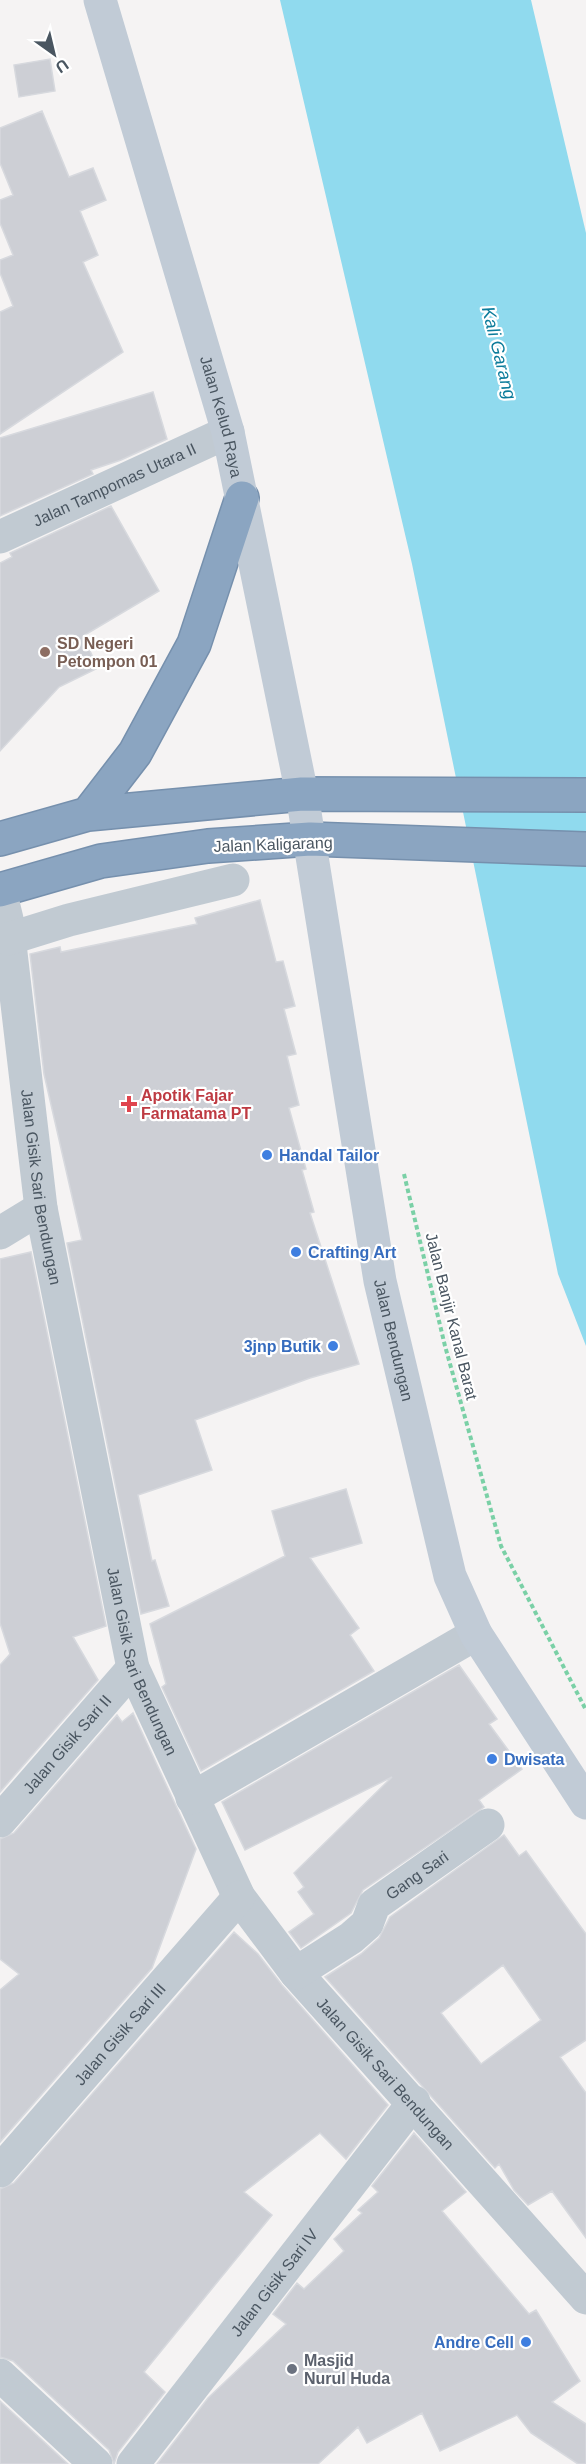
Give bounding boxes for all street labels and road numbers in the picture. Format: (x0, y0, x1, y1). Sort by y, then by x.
street label: Jalan Kelud Raya (197, 354, 245, 479)
street label: Jalan Tampomas Utara II (30, 440, 199, 530)
street label: Jalan Kaligarang (213, 834, 333, 855)
street label: Jalan Gisik Sari Bendungan (18, 1088, 64, 1286)
street label: Jalan Banjir Kanal Barat (423, 1231, 481, 1402)
street label: Jalan Bendungan (371, 1278, 416, 1403)
street label: Jalan Gisik Sari Bendungan (104, 1566, 180, 1758)
street label: Jalan Gisik Sari II (20, 1692, 115, 1797)
street label: Gang Sari (383, 1848, 451, 1903)
street label: Jalan Gisik Sari III (71, 1980, 169, 2088)
street label: Jalan Gisik Sari Bendungan (313, 1994, 457, 2153)
street label: Jalan Gisik Sari IV (228, 2225, 321, 2339)

